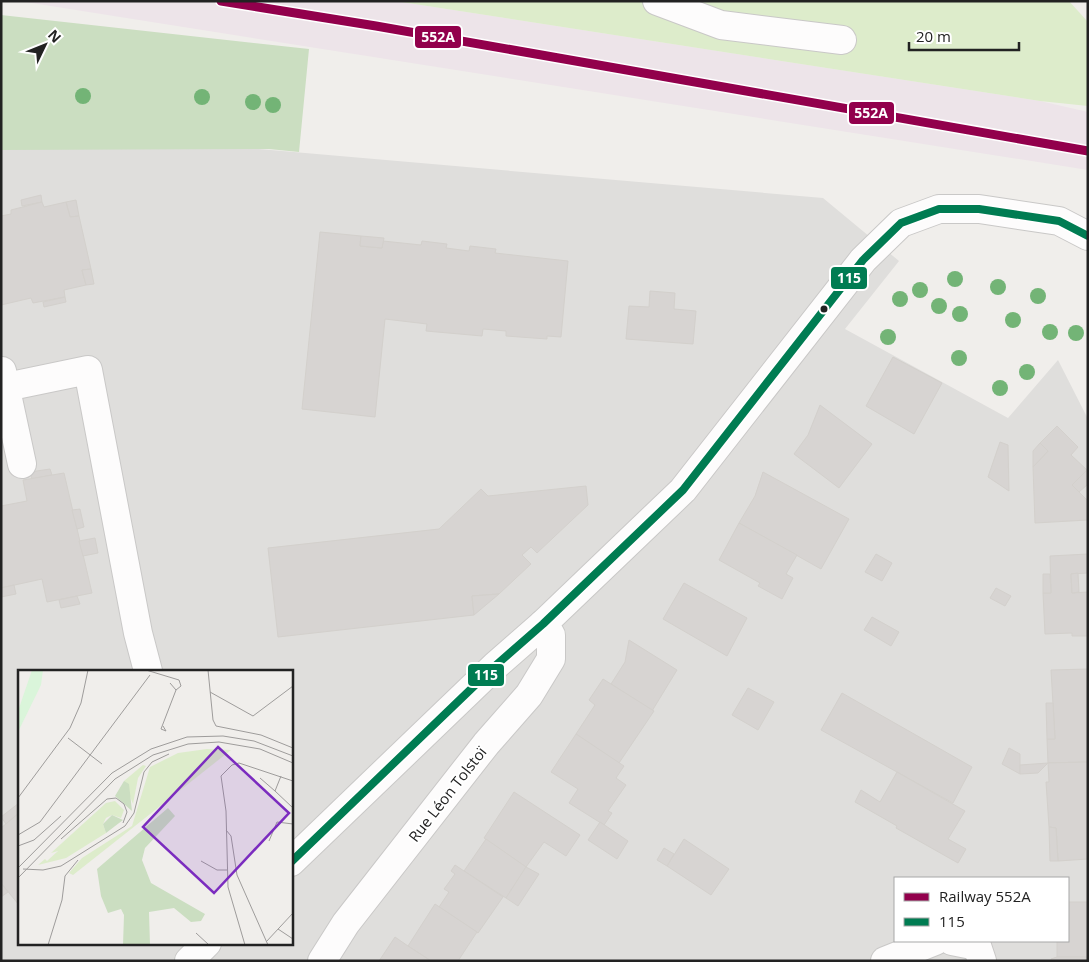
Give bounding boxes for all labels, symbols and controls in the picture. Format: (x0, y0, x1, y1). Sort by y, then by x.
north arrow (20, 20, 70, 70)
scale bar (909, 20, 1019, 52)
text: N (44, 25, 66, 46)
line badge: 552A (414, 25, 462, 49)
text: 20 m (916, 26, 951, 46)
text: 552A (421, 27, 455, 46)
line badge: 552A (848, 101, 895, 125)
text: 552A (854, 103, 888, 122)
line badge: 115 (830, 266, 868, 290)
text: 115 (837, 268, 861, 287)
unlabelled marker (819, 304, 829, 314)
line badge: 115 (467, 663, 505, 687)
text: 115 (474, 665, 498, 684)
inset map (18, 670, 292, 944)
street label: Rue Léon Tolstoï (404, 742, 491, 846)
legend (894, 877, 1069, 942)
text: Railway 552A (939, 886, 1031, 906)
text: 115 (939, 911, 965, 931)

